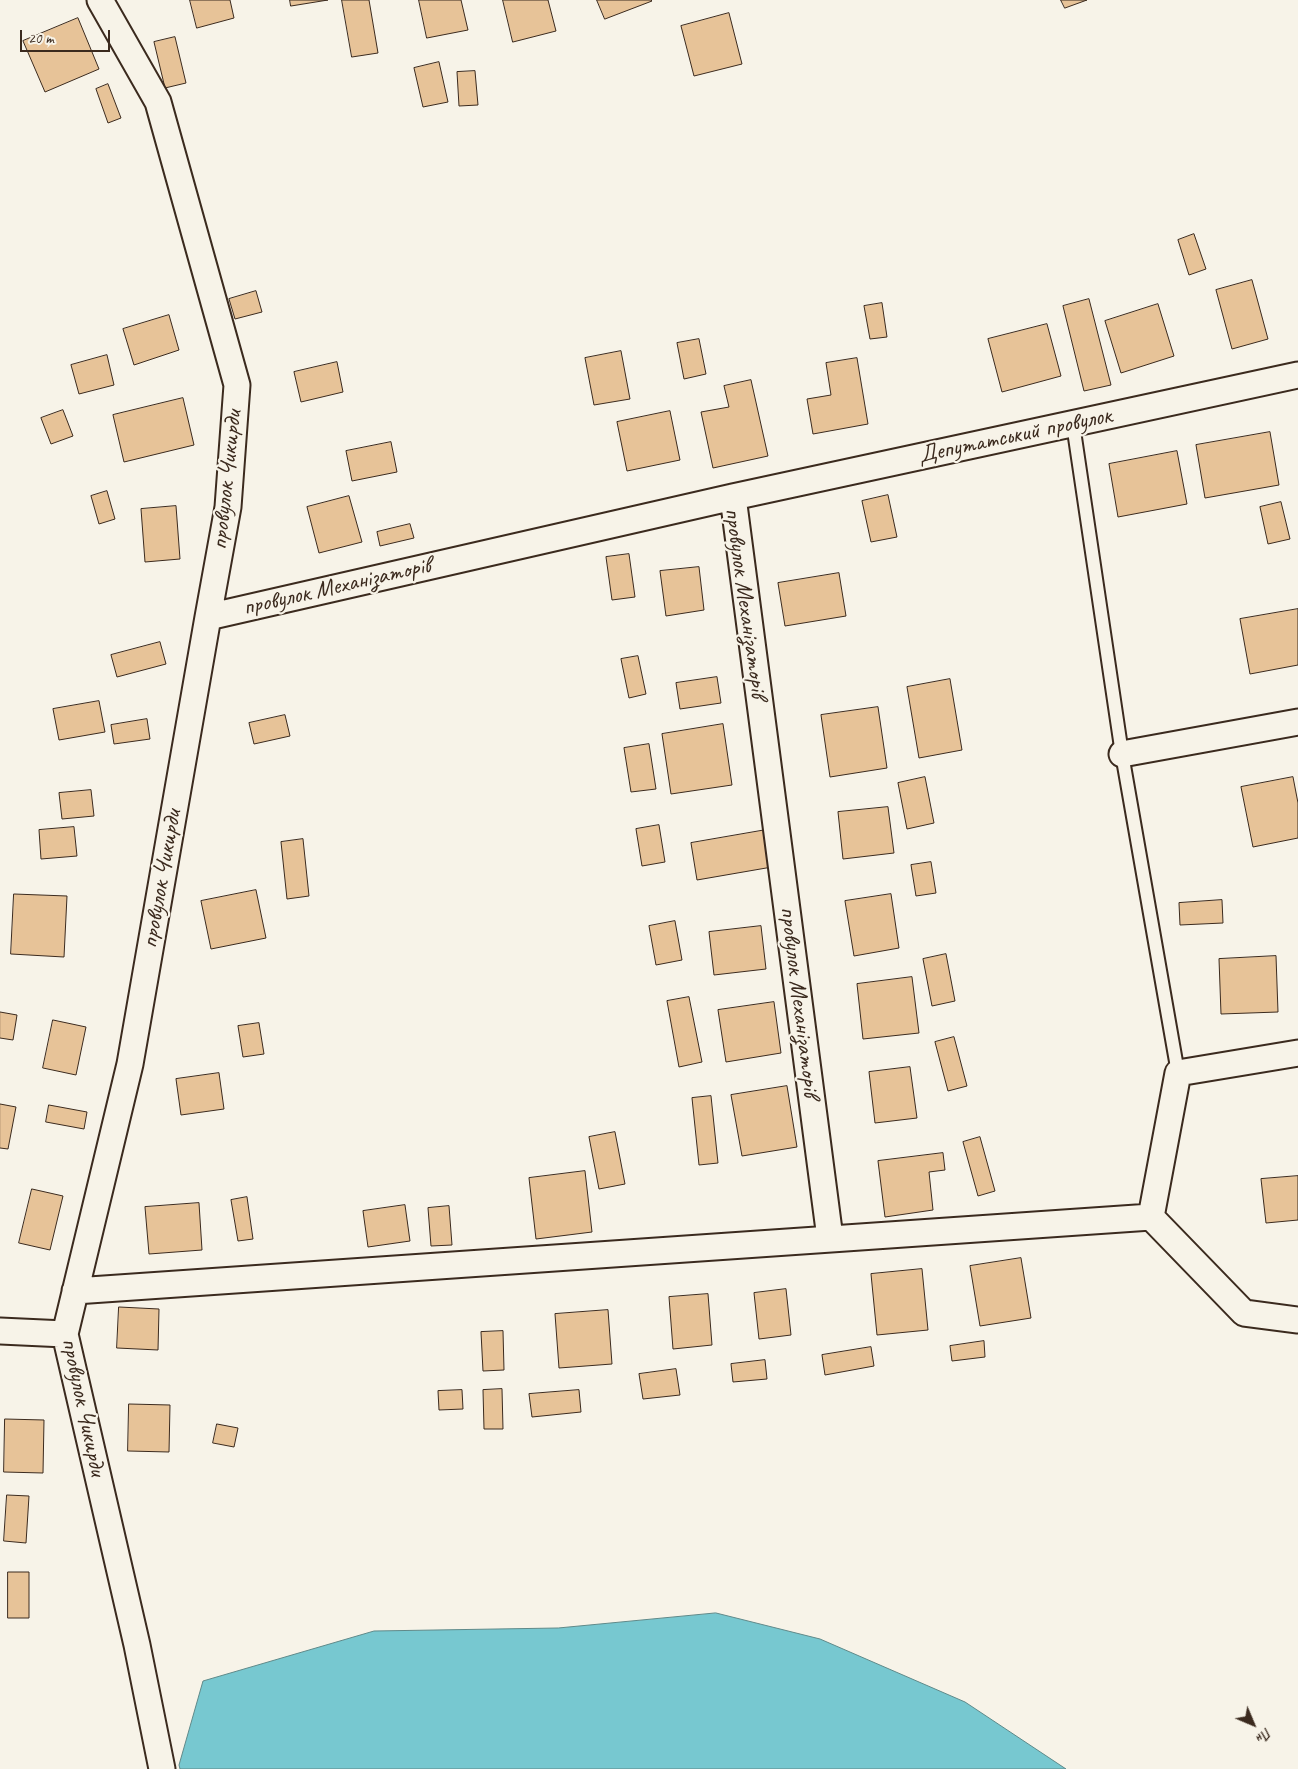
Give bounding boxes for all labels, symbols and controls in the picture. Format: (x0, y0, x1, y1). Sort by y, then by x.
scale bar (22, 20, 112, 52)
text: 20 m (28, 29, 54, 48)
street label: Депутатський провулок (916, 401, 1114, 471)
street label: провулок Чикирди (205, 409, 249, 551)
street label: провулок Механізаторів (717, 506, 773, 700)
street label: провулок Механізаторів (240, 551, 434, 623)
street label: провулок Чикирди (136, 808, 188, 950)
street label: провулок Механізаторів (773, 905, 825, 1099)
street label: провулок Чикирди (54, 1335, 112, 1479)
north arrow (1228, 1699, 1278, 1749)
text: Пн (1253, 1724, 1275, 1746)

